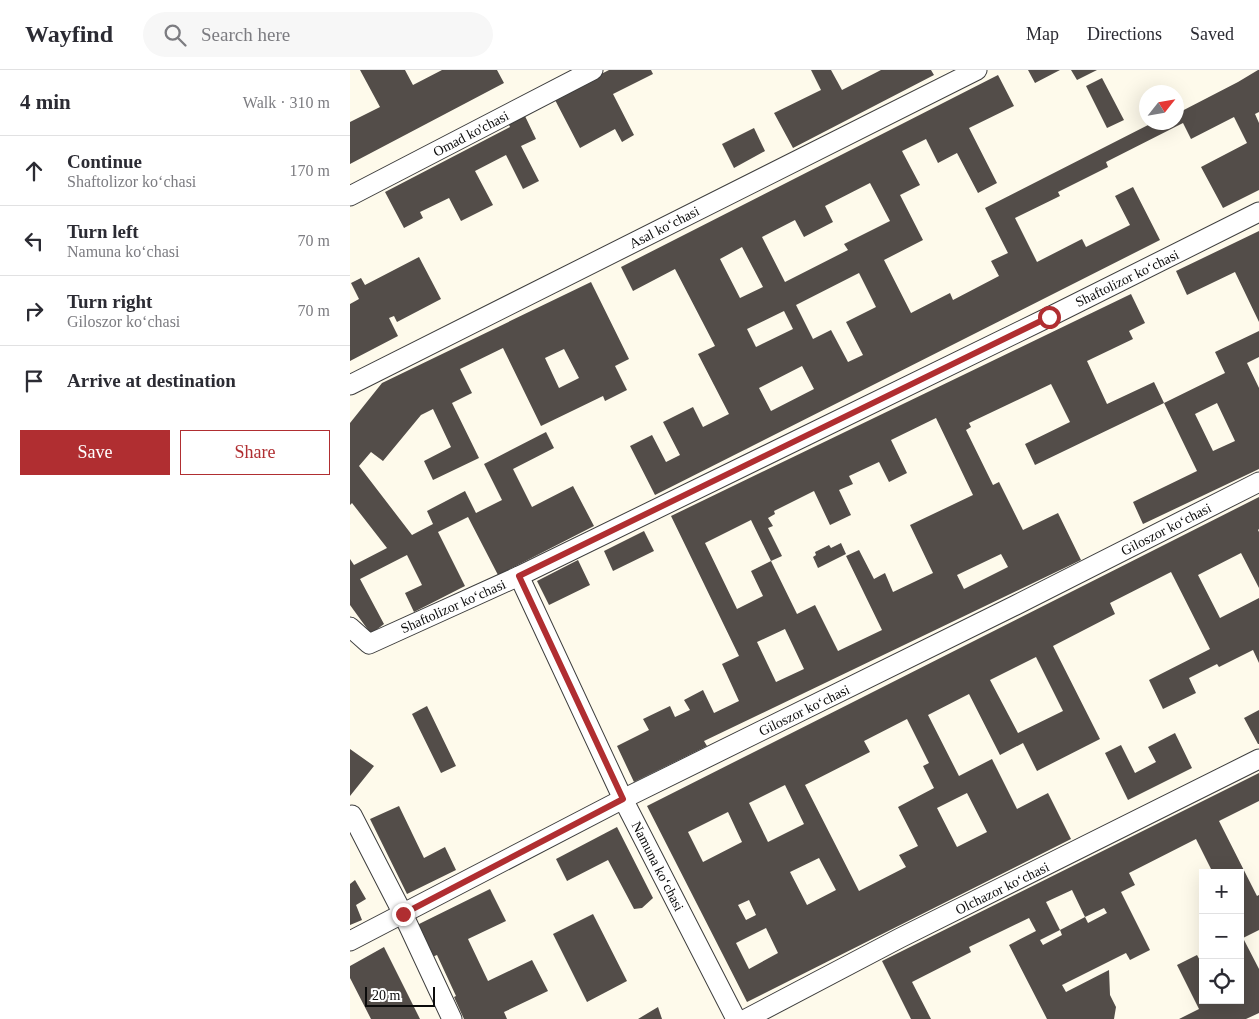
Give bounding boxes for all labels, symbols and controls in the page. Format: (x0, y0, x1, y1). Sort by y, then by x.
search box (143, 12, 493, 57)
text: Wayfind (25, 21, 113, 47)
icon: search (161, 21, 189, 49)
text: Search here (201, 24, 290, 45)
text: Map (1026, 24, 1059, 44)
text: Directions (1087, 24, 1162, 44)
text: Saved (1190, 24, 1234, 44)
north arrow (1139, 85, 1184, 130)
text: 4 min (20, 90, 71, 114)
text: Walk · 310 m (243, 94, 330, 111)
street label: Omad ko'chasi (431, 108, 511, 160)
text: Continue (67, 151, 142, 172)
icon: ahead (20, 157, 48, 185)
text: 170 m (290, 162, 330, 179)
text: Shaftolizor koʻchasi (67, 173, 196, 190)
street label: Asal koʻchasi (627, 203, 702, 252)
text: Turn left (67, 221, 139, 242)
icon: left (20, 227, 48, 255)
text: 70 m (298, 232, 330, 249)
text: Namuna koʻchasi (67, 243, 179, 260)
street label: Shaftolizor koʻchasi (1073, 247, 1181, 310)
text: Turn right (67, 291, 152, 312)
icon: right (20, 297, 48, 325)
text: 70 m (298, 302, 330, 319)
route start (1038, 306, 1061, 329)
text: Giloszor koʻchasi (67, 313, 180, 330)
icon: arrive (20, 367, 48, 395)
text: Arrive at destination (67, 370, 236, 391)
button: Save (20, 430, 170, 475)
button: Share (180, 430, 330, 475)
street label: Giloszor koʻchasi (1119, 500, 1214, 559)
street label: Shaftolizor koʻchasi (398, 577, 508, 636)
street label: Giloszor koʻchasi (756, 682, 852, 739)
street label: Namuna koʻchasi (629, 819, 687, 914)
street label: Olchazor koʻchasi (953, 859, 1052, 918)
map controls (1199, 869, 1244, 1004)
button: + (1199, 869, 1244, 914)
route end (392, 903, 415, 926)
button: − (1199, 914, 1244, 959)
button: locate (1199, 959, 1244, 1004)
scale bar (365, 984, 435, 1007)
text: 20 m (372, 988, 400, 1003)

